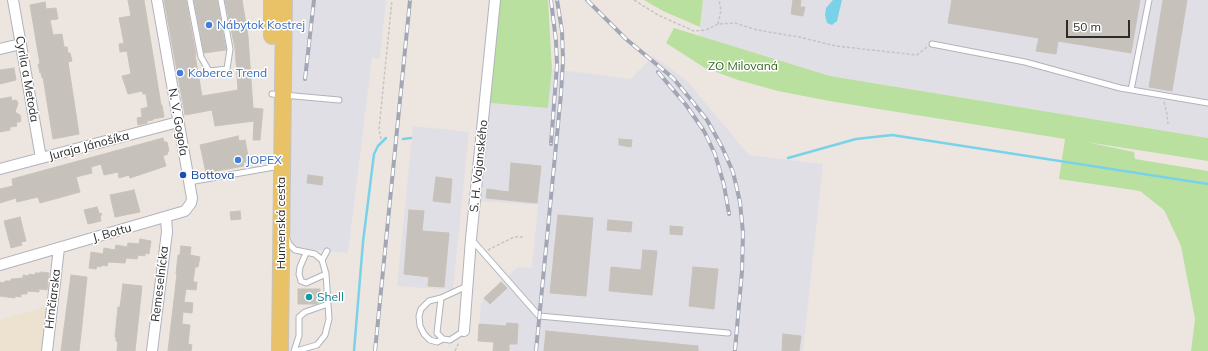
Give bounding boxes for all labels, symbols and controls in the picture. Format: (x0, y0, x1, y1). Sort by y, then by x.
scale bar (1068, 12, 1132, 38)
place label: Nábytok Kostrej (217, 18, 305, 32)
text: 50 m (1073, 19, 1101, 34)
marker: Nábytok Kostrej (204, 20, 214, 30)
street label: Cyrila a Metoda (12, 35, 42, 123)
park label: ZO Milovaná (708, 59, 778, 73)
place label: Koberce Trend (188, 66, 267, 80)
marker: Koberce Trend (175, 68, 185, 78)
street label: N. V. Gogoľa (165, 87, 191, 157)
street label: S. H. Vajanského (467, 119, 491, 213)
street label: Juraja Jánošíka (47, 128, 131, 164)
place label: JOPEX (246, 153, 282, 167)
marker: JOPEX (233, 155, 243, 165)
place label: Bottova (191, 168, 234, 182)
marker: Bottova (178, 170, 188, 180)
street label: Humenská cesta (274, 177, 288, 269)
street label: J. Bottu (91, 221, 133, 245)
street label: Remeselnícka (148, 245, 172, 323)
street label: Hrnčiarska (42, 268, 64, 330)
place label: Shell (317, 290, 344, 304)
marker: Shell (304, 292, 314, 302)

